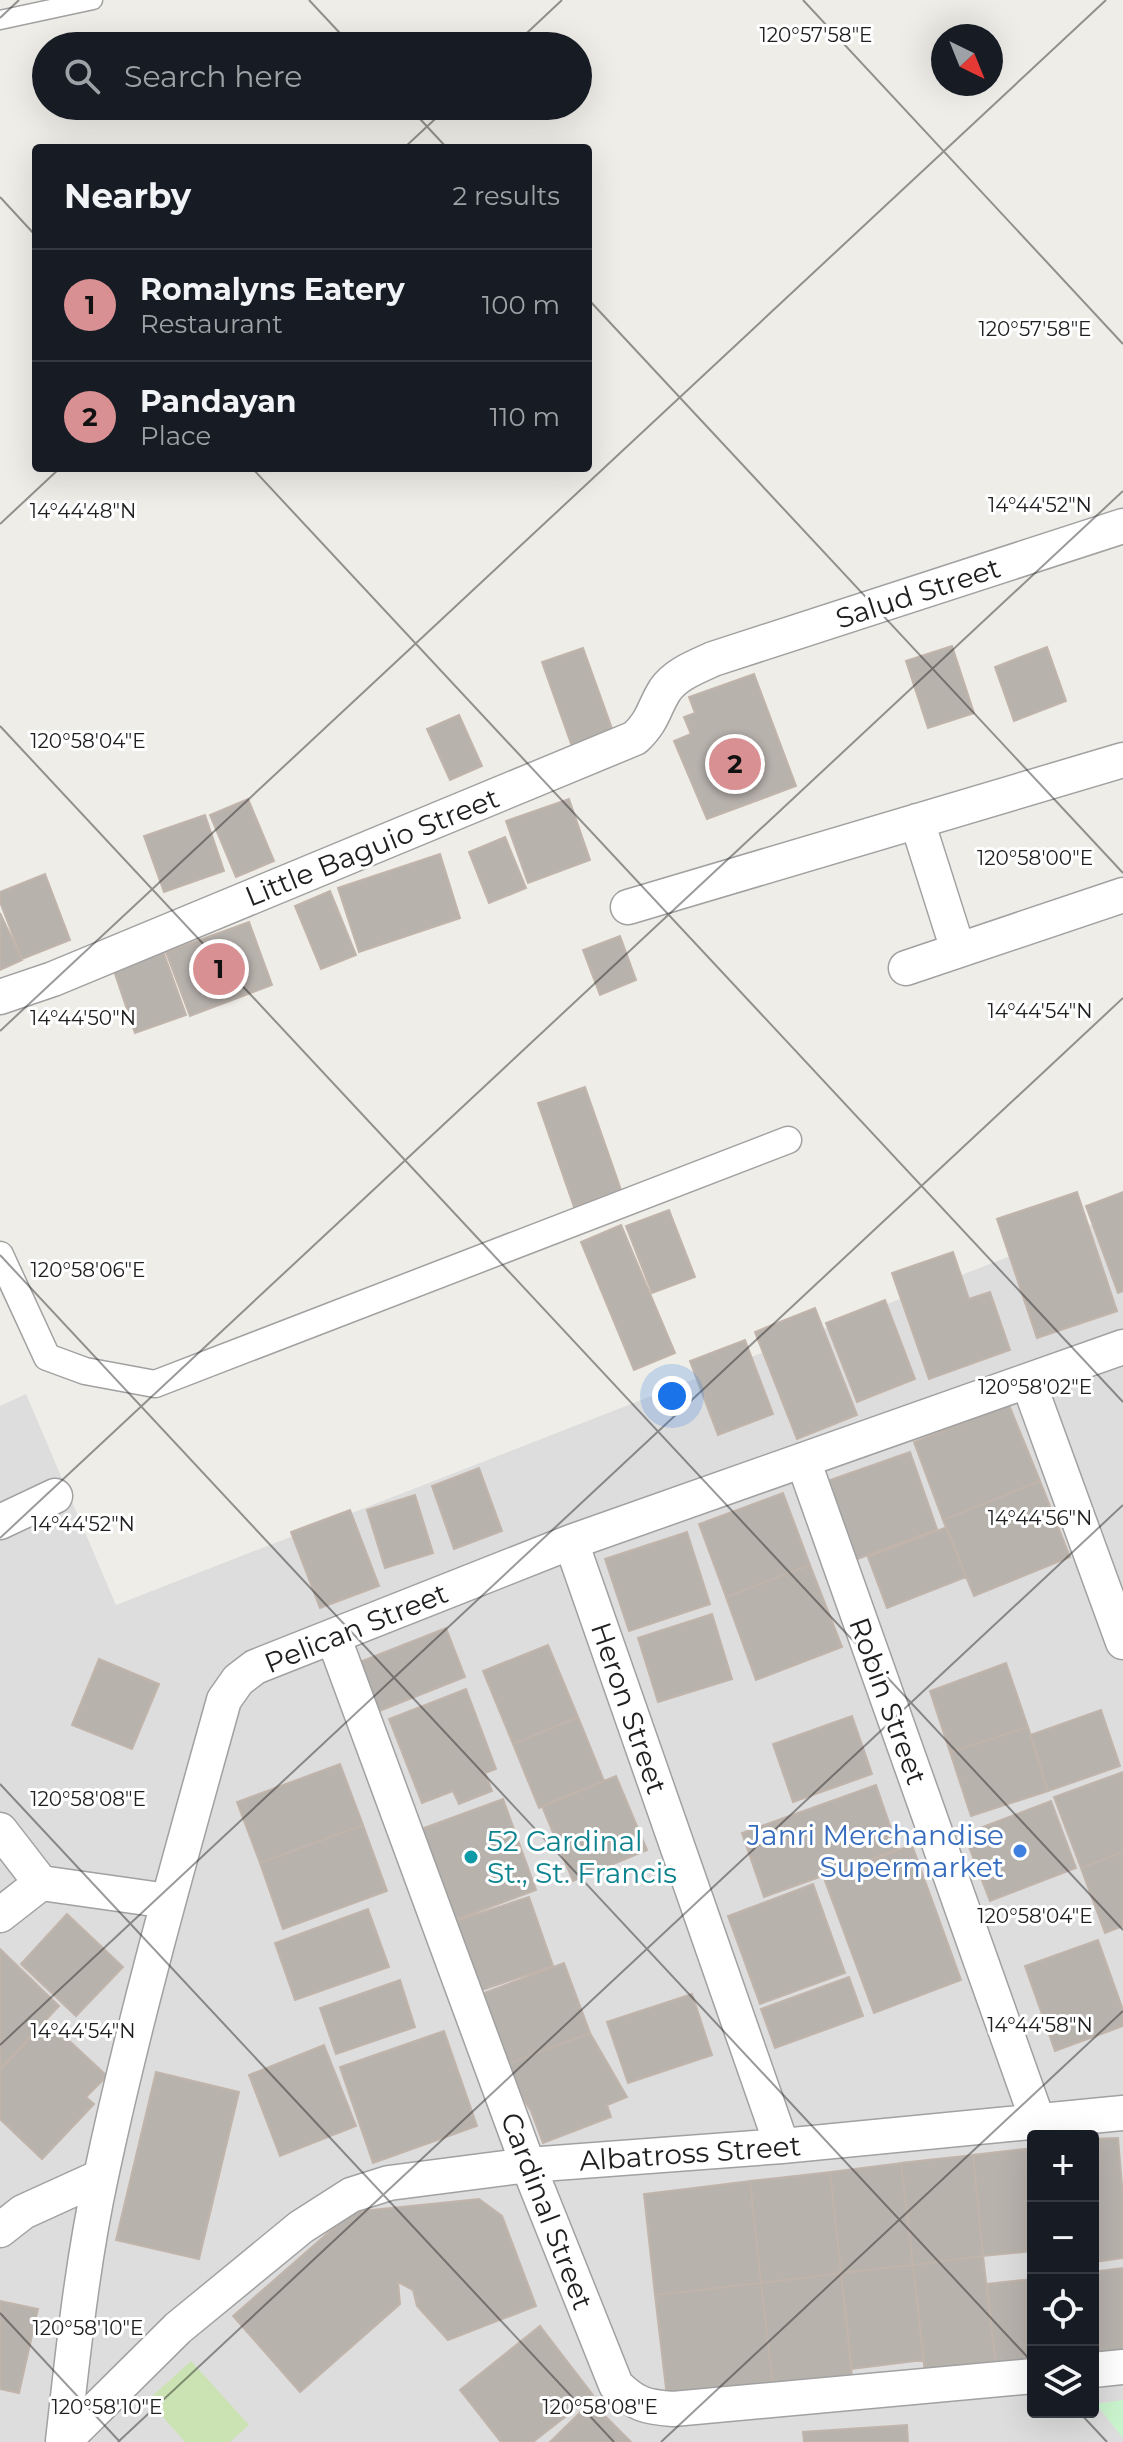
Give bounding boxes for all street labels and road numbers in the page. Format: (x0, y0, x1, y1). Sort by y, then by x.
street label: Salud Street (831, 550, 1005, 636)
street label: Little Baguio Street (240, 781, 504, 913)
street label: Pelican Street (259, 1576, 453, 1680)
street label: Robin Street (842, 1613, 934, 1789)
street label: Heron Street (584, 1618, 674, 1798)
street label: Cardinal Street (494, 2108, 600, 2314)
street label: Albatross Street (578, 2128, 802, 2178)

